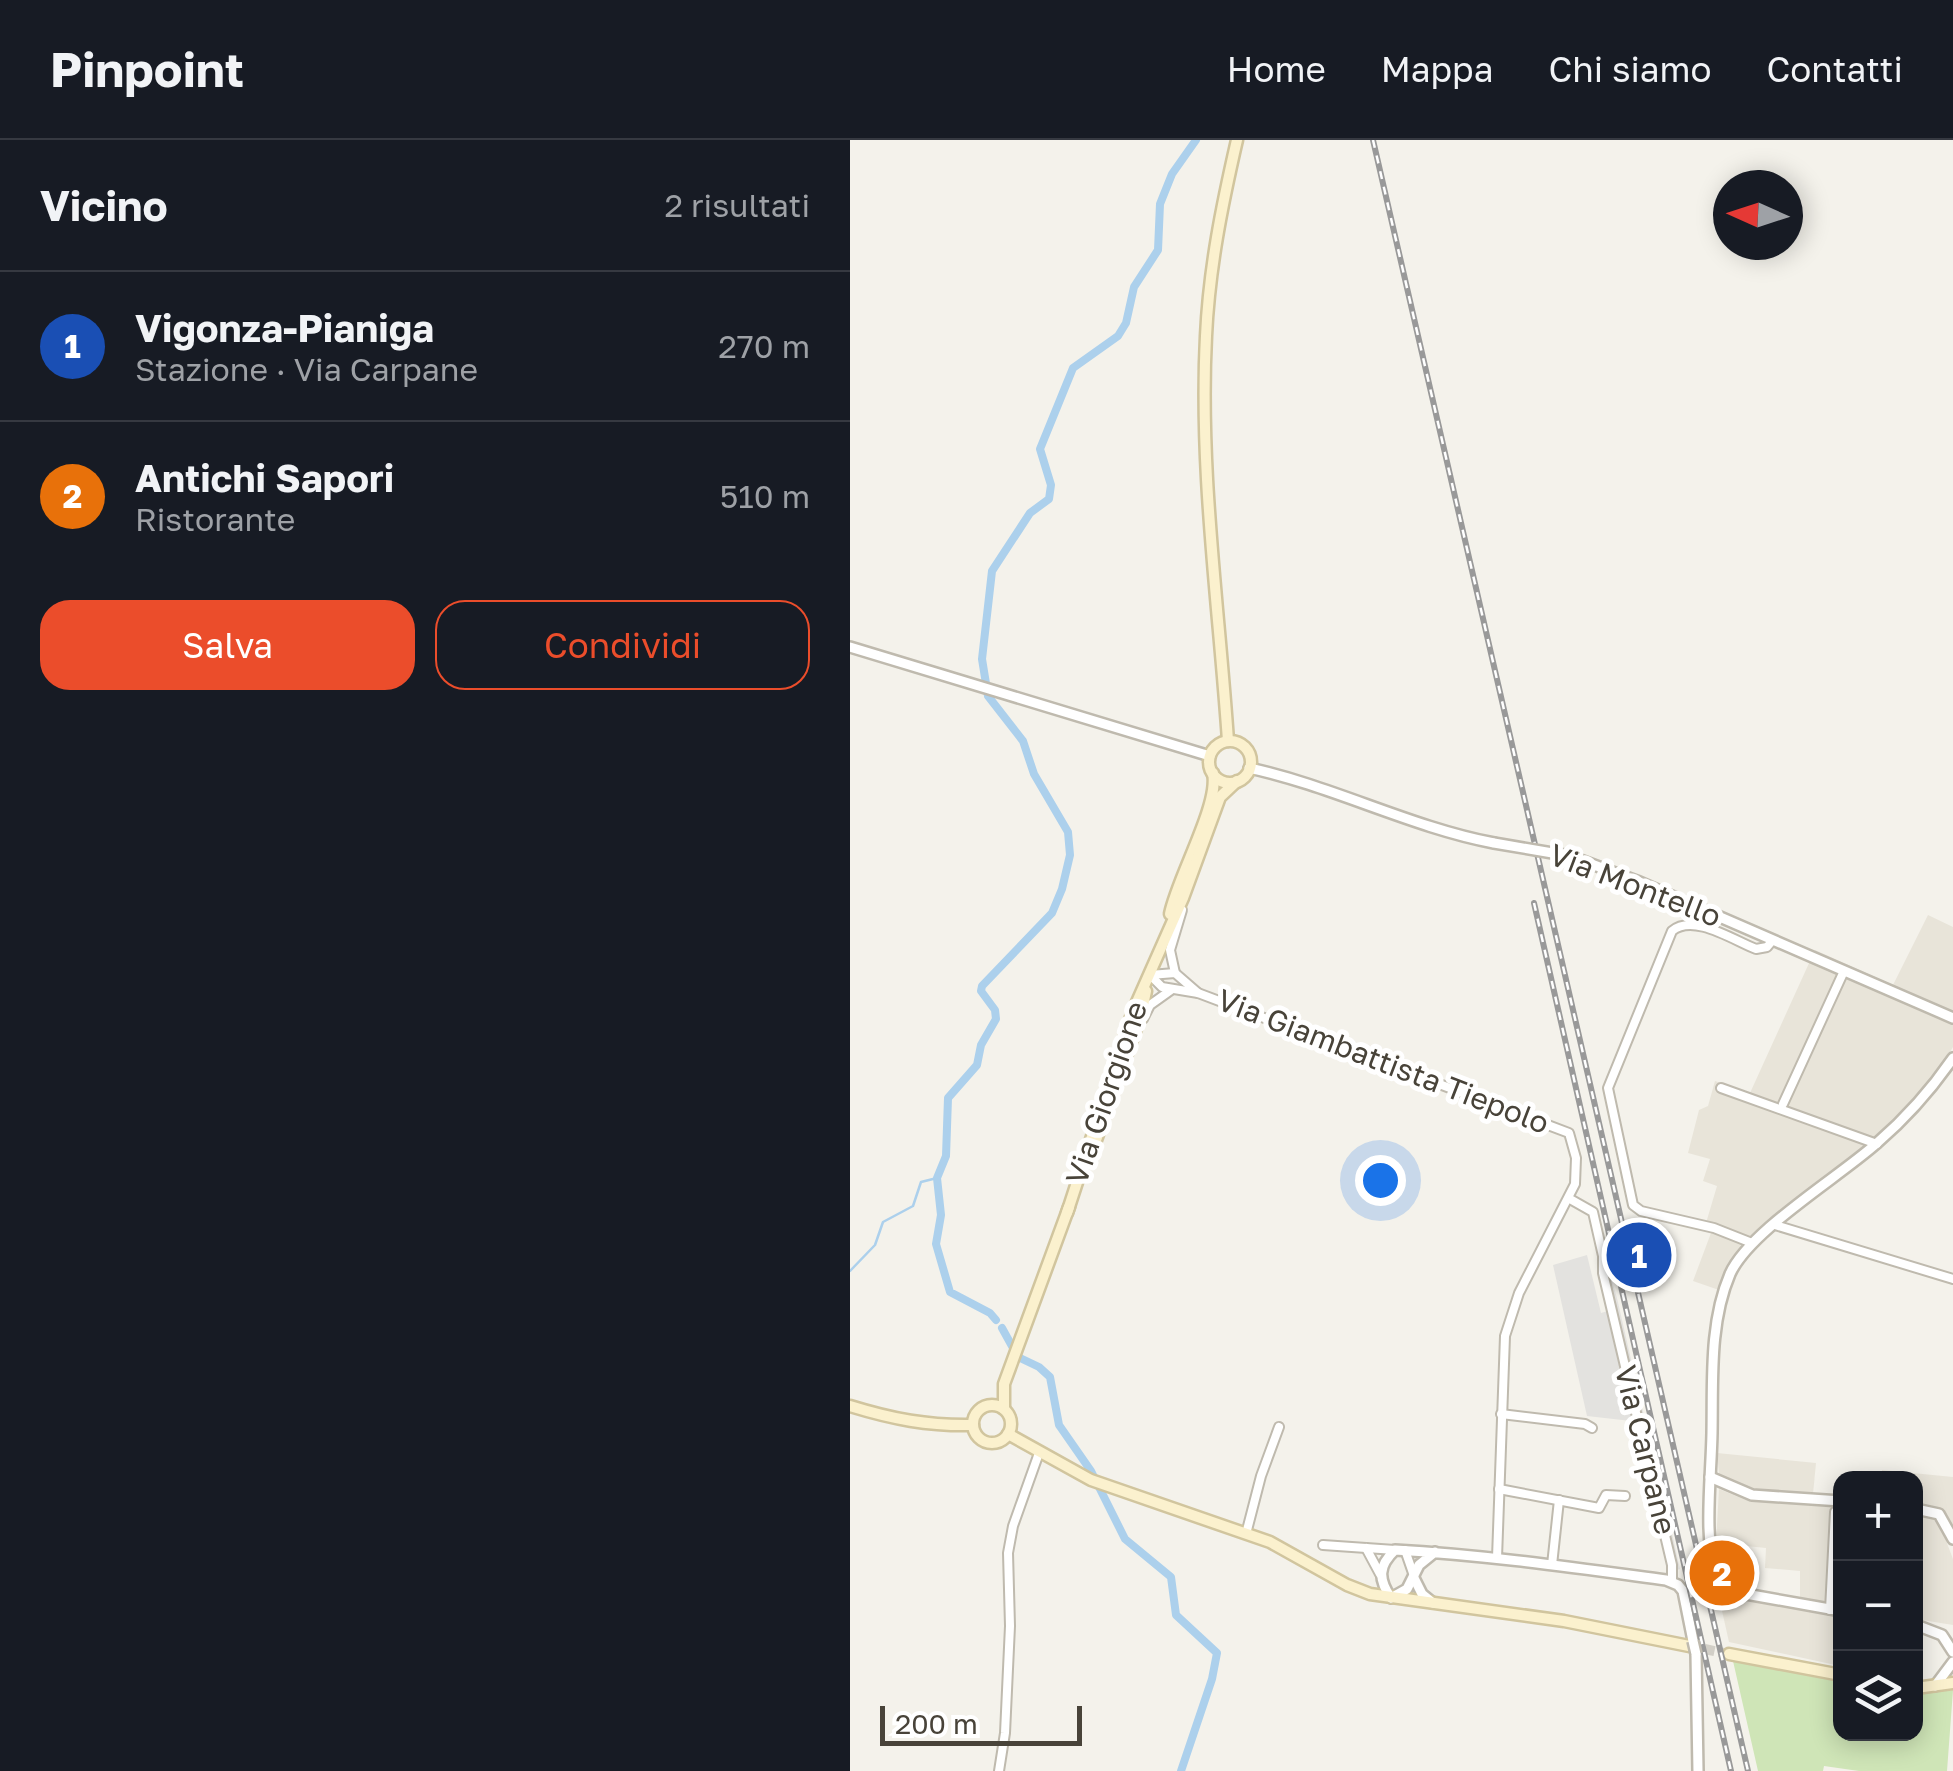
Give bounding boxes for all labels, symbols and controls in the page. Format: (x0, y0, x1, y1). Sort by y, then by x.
text: Pinpoint (50, 40, 244, 98)
text: Home (1227, 48, 1326, 90)
text: Mappa (1381, 48, 1493, 90)
text: Chi siamo (1548, 48, 1712, 90)
text: Contatti (1767, 48, 1903, 90)
north arrow (1713, 170, 1803, 260)
text: Vicino (40, 180, 168, 230)
text: 2 risultati (665, 186, 810, 224)
text: Vigonza-Pianiga (135, 305, 434, 350)
text: 1 (64, 327, 81, 365)
text: 270 m (718, 327, 810, 365)
text: Stazione · Via Carpane (135, 350, 478, 388)
text: Antichi Sapori (135, 455, 394, 500)
text: 2 (63, 477, 82, 515)
text: 510 m (720, 477, 810, 515)
text: Ristorante (135, 500, 295, 538)
button: Salva (40, 600, 415, 690)
button: Condividi (435, 600, 810, 690)
street label: Via Montello (1544, 836, 1726, 934)
street label: Via Giambattista Tiepolo (1212, 981, 1554, 1141)
street label: Via Giorgione (1058, 996, 1154, 1189)
your location (1355, 1155, 1406, 1206)
pin: 1 (1606, 1218, 1672, 1292)
street label: Via Carpane (1608, 1362, 1684, 1538)
map controls (1833, 1471, 1923, 1741)
button: + (1833, 1471, 1923, 1561)
pin: 2 (1690, 1536, 1754, 1610)
button: − (1833, 1561, 1923, 1651)
button: layers (1833, 1651, 1923, 1741)
scale bar (880, 1701, 1082, 1746)
text: 200 m (895, 1707, 978, 1740)

